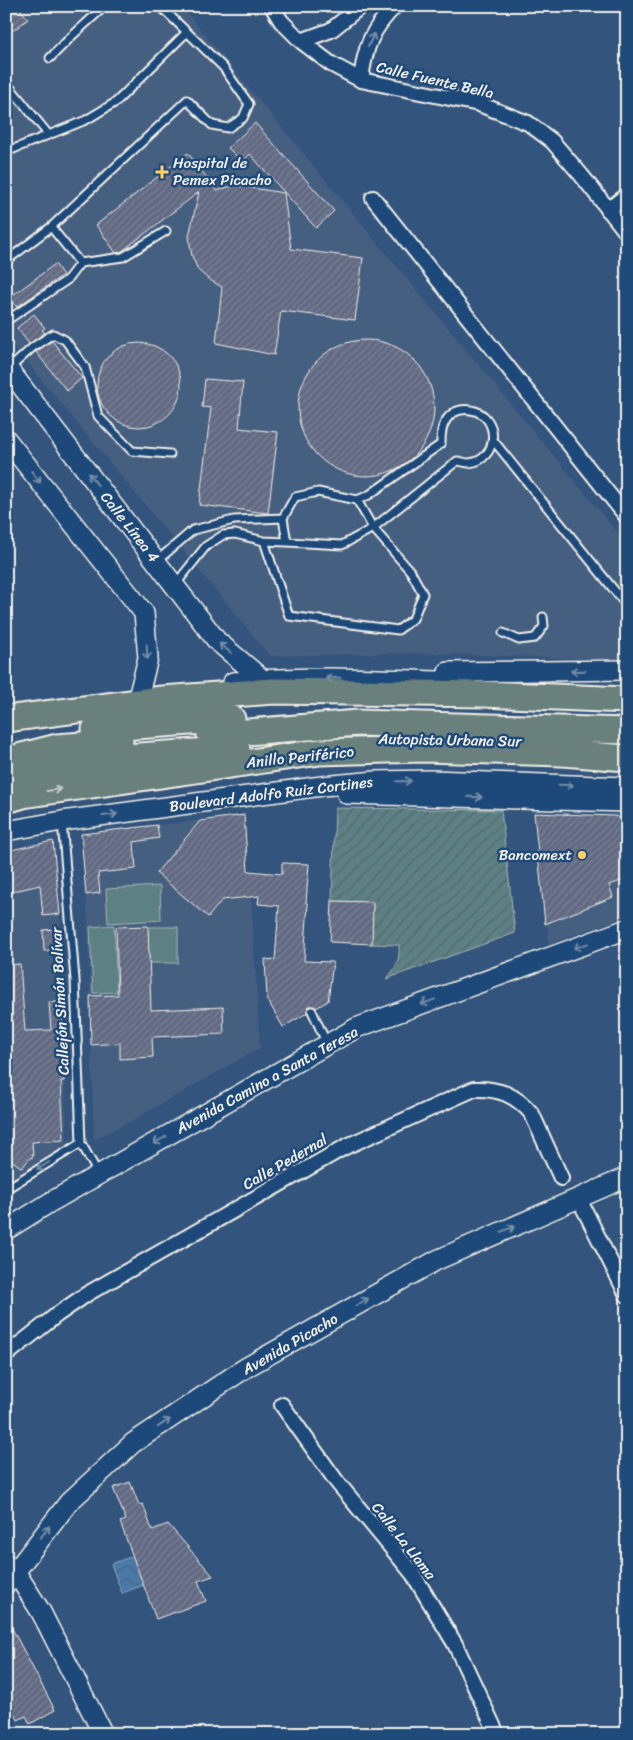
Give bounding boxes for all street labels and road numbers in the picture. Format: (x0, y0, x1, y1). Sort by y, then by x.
street label: Calle Fuente Bella (374, 54, 497, 106)
street label: Calle Línea 4 (94, 486, 166, 568)
street label: Autopista Urbana Sur (377, 726, 523, 754)
street label: Anillo Periférico (244, 738, 356, 776)
street label: Boulevard Adolfo Ruiz Cortines (168, 769, 375, 819)
street label: Callejón Simón Bolívar (43, 925, 77, 1076)
street label: Avenida Camino a Santa Teresa (170, 1019, 363, 1142)
street label: Calle Pedernal (237, 1127, 333, 1197)
street label: Avenida Picacho (236, 1306, 343, 1383)
street label: Calle La Llama (365, 1496, 443, 1586)

